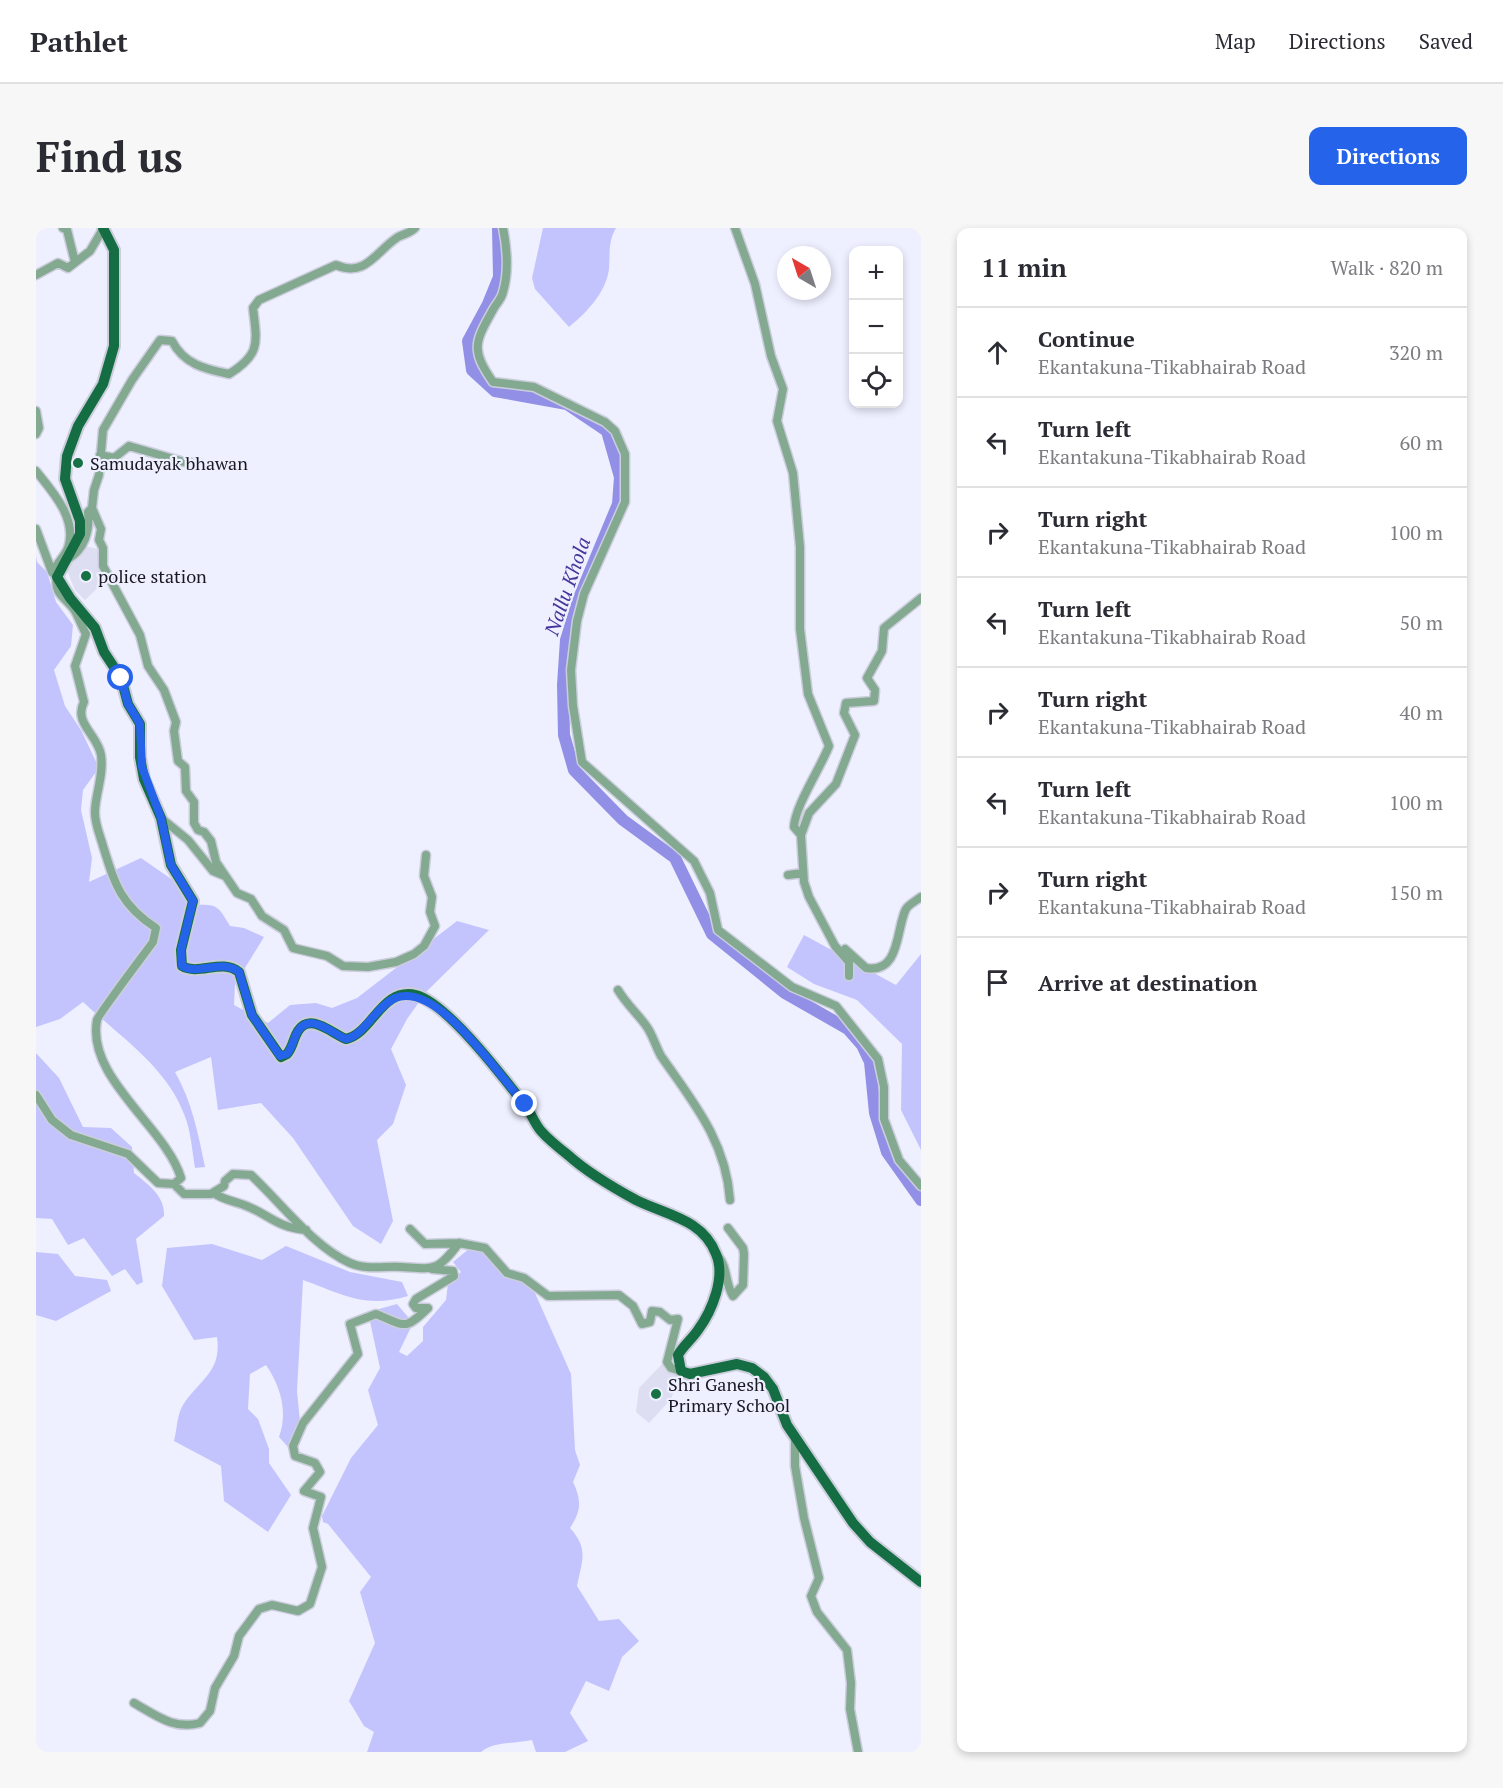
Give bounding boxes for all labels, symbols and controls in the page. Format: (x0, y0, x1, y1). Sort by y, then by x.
text: Pathlet (30, 23, 128, 60)
text: Map (1215, 27, 1256, 55)
text: Directions (1289, 27, 1386, 55)
text: Saved (1419, 27, 1473, 55)
button: Directions (1309, 127, 1467, 185)
text: Find us (36, 128, 183, 184)
north arrow (777, 246, 831, 300)
map controls (849, 246, 903, 408)
button: + (849, 246, 903, 300)
text: 11 min (981, 250, 1067, 284)
text: Walk · 820 m (1331, 254, 1443, 281)
button: − (849, 300, 903, 354)
text: Continue (1038, 324, 1135, 353)
icon: ahead (981, 336, 1014, 369)
text: 320 m (1389, 339, 1443, 366)
text: Ekantakuna-Tikabhairab Road (1038, 353, 1306, 380)
button: locate (849, 354, 903, 408)
text: Turn left (1038, 414, 1131, 443)
icon: left (981, 426, 1014, 459)
text: 60 m (1400, 429, 1443, 456)
text: Ekantakuna-Tikabhairab Road (1038, 443, 1306, 470)
place label: Samudayak bhawan (90, 451, 248, 475)
marker: Samudayak bhawan (71, 456, 85, 470)
text: Turn right (1038, 504, 1147, 533)
icon: right (981, 516, 1014, 549)
text: 100 m (1389, 519, 1443, 546)
water label: Nallu Khola (537, 533, 596, 640)
text: Ekantakuna-Tikabhairab Road (1038, 533, 1306, 560)
place label: police station (98, 564, 207, 588)
marker: police station (79, 569, 93, 583)
text: Turn left (1038, 594, 1131, 623)
icon: left (981, 606, 1014, 639)
text: 50 m (1400, 609, 1443, 636)
text: Ekantakuna-Tikabhairab Road (1038, 623, 1306, 650)
route start (107, 664, 133, 690)
text: Turn right (1038, 684, 1147, 713)
icon: right (981, 696, 1014, 729)
text: 40 m (1400, 699, 1443, 726)
text: Ekantakuna-Tikabhairab Road (1038, 713, 1306, 740)
text: Turn left (1038, 774, 1131, 803)
icon: left (981, 786, 1014, 819)
text: 100 m (1389, 789, 1443, 816)
text: Ekantakuna-Tikabhairab Road (1038, 803, 1306, 830)
text: Turn right (1038, 864, 1147, 893)
icon: right (981, 876, 1014, 909)
text: 150 m (1389, 879, 1443, 906)
text: Ekantakuna-Tikabhairab Road (1038, 893, 1306, 920)
icon: arrive (981, 966, 1014, 999)
text: Arrive at destination (1038, 968, 1257, 997)
route end (511, 1090, 537, 1116)
place label: Shri Ganesh Primary School (668, 1372, 790, 1417)
marker: Shri Ganesh Primary School (649, 1387, 663, 1401)

